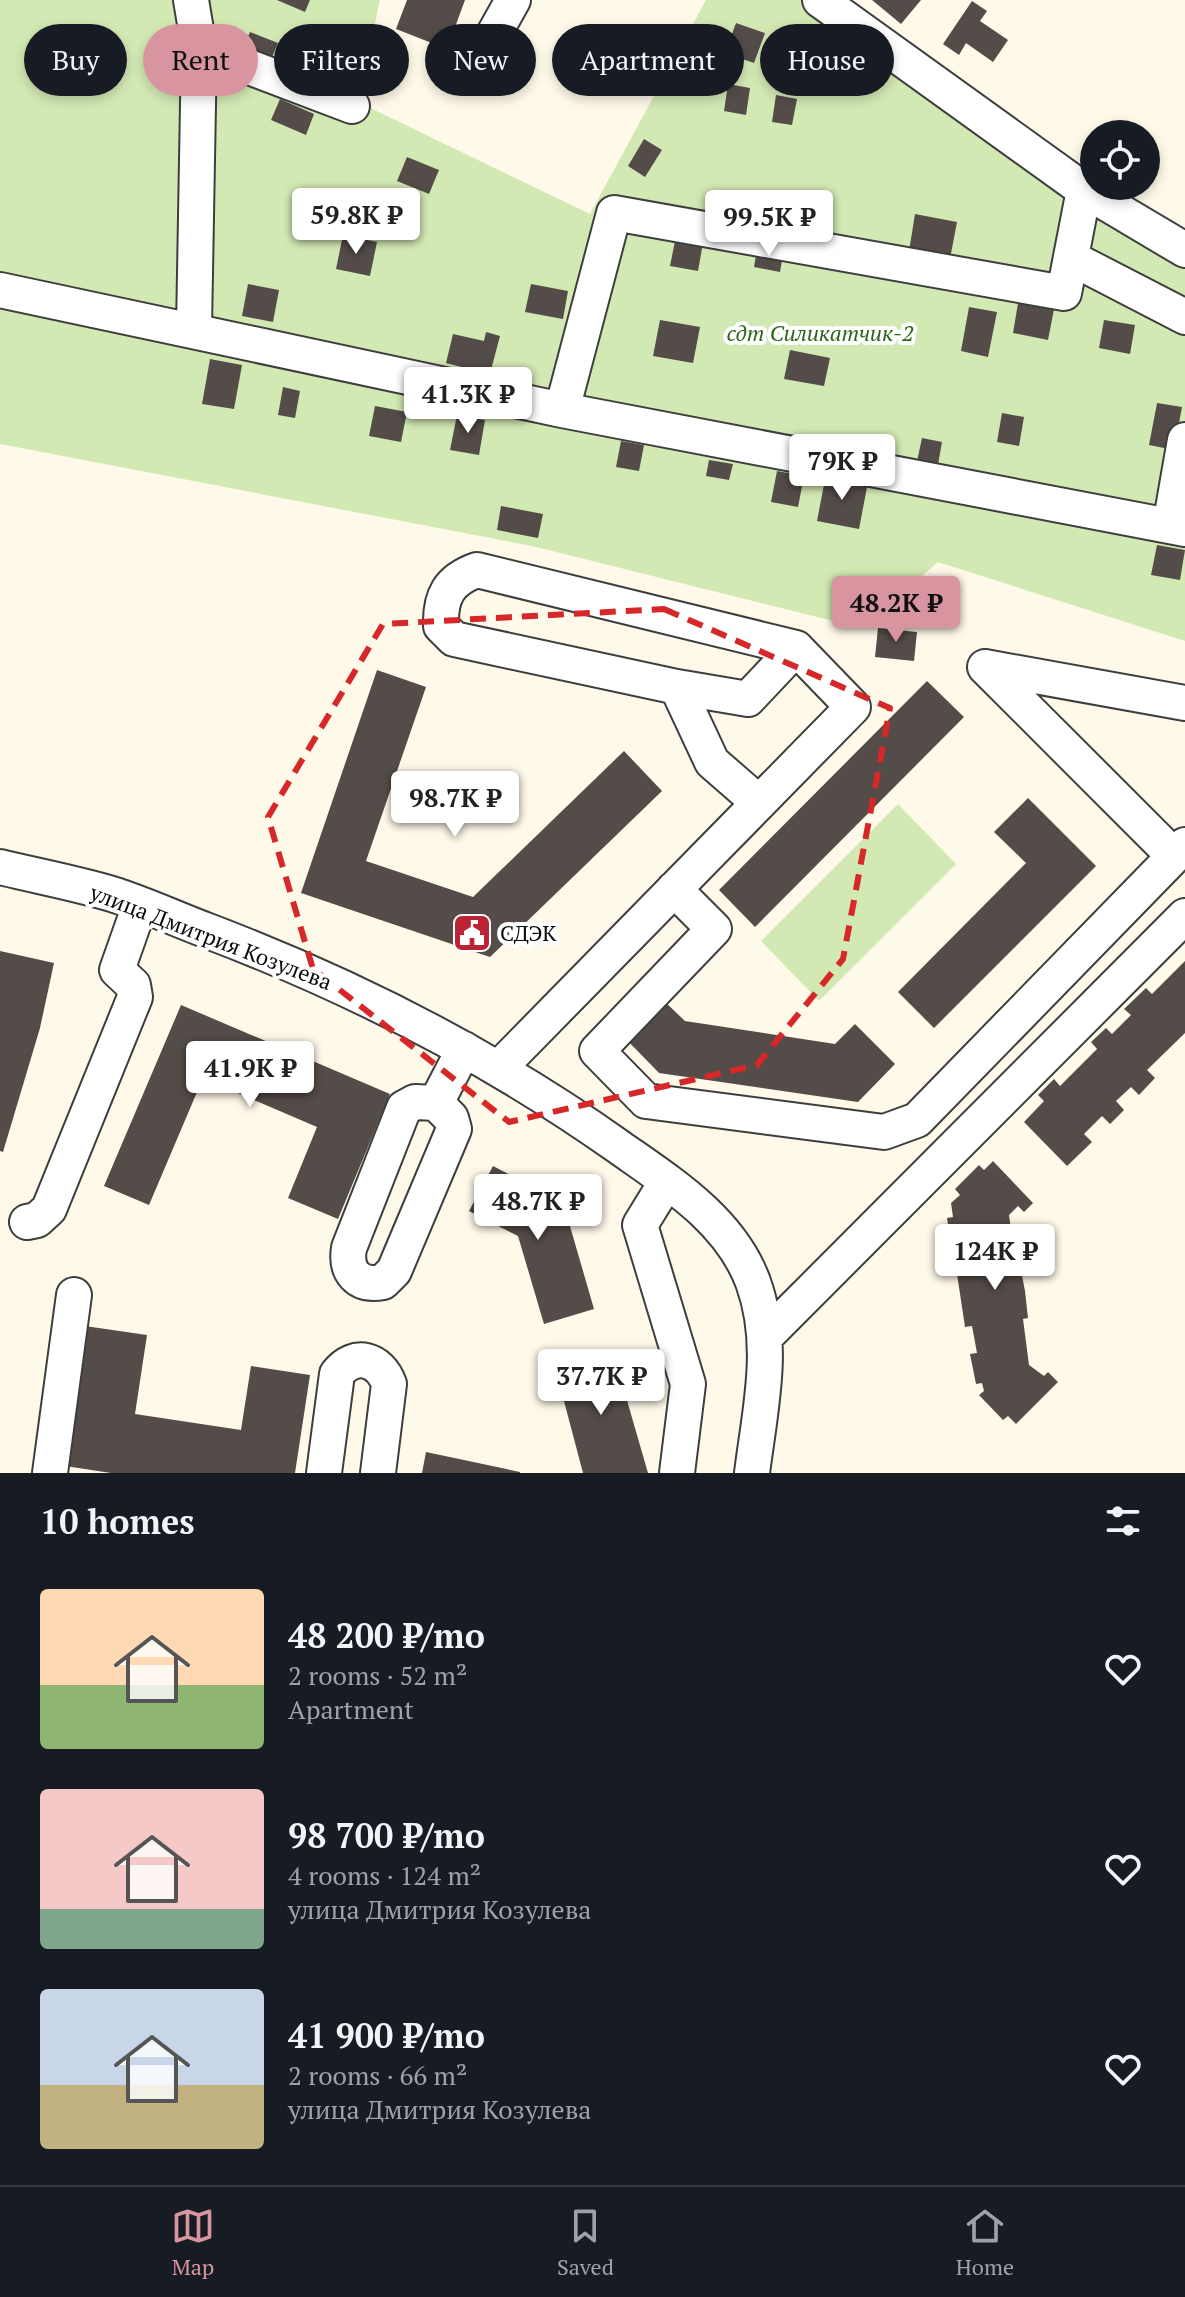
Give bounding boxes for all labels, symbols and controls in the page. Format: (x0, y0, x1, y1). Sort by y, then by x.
chip: Buy (24, 24, 127, 96)
chip: Rent (143, 24, 258, 96)
chip: Filters (274, 24, 409, 96)
chip: New (425, 24, 536, 96)
chip: Apartment (552, 24, 744, 96)
chip: House (760, 24, 894, 96)
map controls (1080, 120, 1160, 200)
button: locate (1080, 120, 1160, 200)
pin: 59.8K ₽ (282, 188, 430, 256)
pin: 99.5K ₽ (695, 190, 843, 258)
text: 59.8K ₽ (310, 197, 402, 231)
text: 99.5K ₽ (723, 199, 815, 233)
park label: сдт Силикатчик-2 (726, 318, 914, 347)
pin: 41.3K ₽ (394, 367, 542, 435)
text: 41.3K ₽ (422, 376, 514, 410)
pin: 79K ₽ (786, 434, 898, 502)
text: 79K ₽ (807, 443, 877, 477)
pin: 48.2K ₽ (822, 576, 970, 644)
text: 48.2K ₽ (850, 585, 942, 619)
pin: 98.7K ₽ (381, 771, 529, 839)
text: 98.7K ₽ (409, 780, 501, 814)
street label: улица Дмитрия Козулева (85, 877, 336, 996)
public building icon: СДЭК (451, 912, 493, 954)
place label: СДЭК (500, 918, 557, 947)
pin: 41.9K ₽ (176, 1041, 324, 1109)
text: 41.9K ₽ (204, 1050, 296, 1084)
pin: 48.7K ₽ (464, 1174, 612, 1242)
text: 48.7K ₽ (492, 1183, 584, 1217)
pin: 124K ₽ (930, 1224, 1060, 1292)
text: 124K ₽ (953, 1233, 1037, 1267)
pin: 37.7K ₽ (527, 1349, 675, 1417)
text: 37.7K ₽ (556, 1358, 646, 1392)
text: 10 homes (40, 1499, 195, 1544)
icon: filters (1101, 1499, 1145, 1543)
text: 48 200 ₽/mo (288, 1613, 485, 1658)
icon: home (104, 1621, 200, 1717)
icon: heart (1101, 1647, 1145, 1691)
text: 2 rooms · 52 m² (288, 1658, 467, 1692)
text: Apartment (288, 1692, 414, 1726)
text: 98 700 ₽/mo (288, 1813, 485, 1858)
icon: home (104, 1821, 200, 1917)
icon: heart (1101, 1847, 1145, 1891)
text: 4 rooms · 124 m² (288, 1858, 481, 1892)
text: улица Дмитрия Козулева (288, 1892, 592, 1926)
text: 41 900 ₽/mo (288, 2013, 485, 2058)
icon: home (104, 2021, 200, 2117)
icon: heart (1101, 2047, 1145, 2091)
text: 2 rooms · 66 m² (288, 2058, 467, 2092)
text: улица Дмитрия Козулева (288, 2092, 592, 2126)
tab: Map (171, 2204, 215, 2281)
tab: Saved (557, 2204, 614, 2281)
tab: Home (956, 2204, 1014, 2281)

